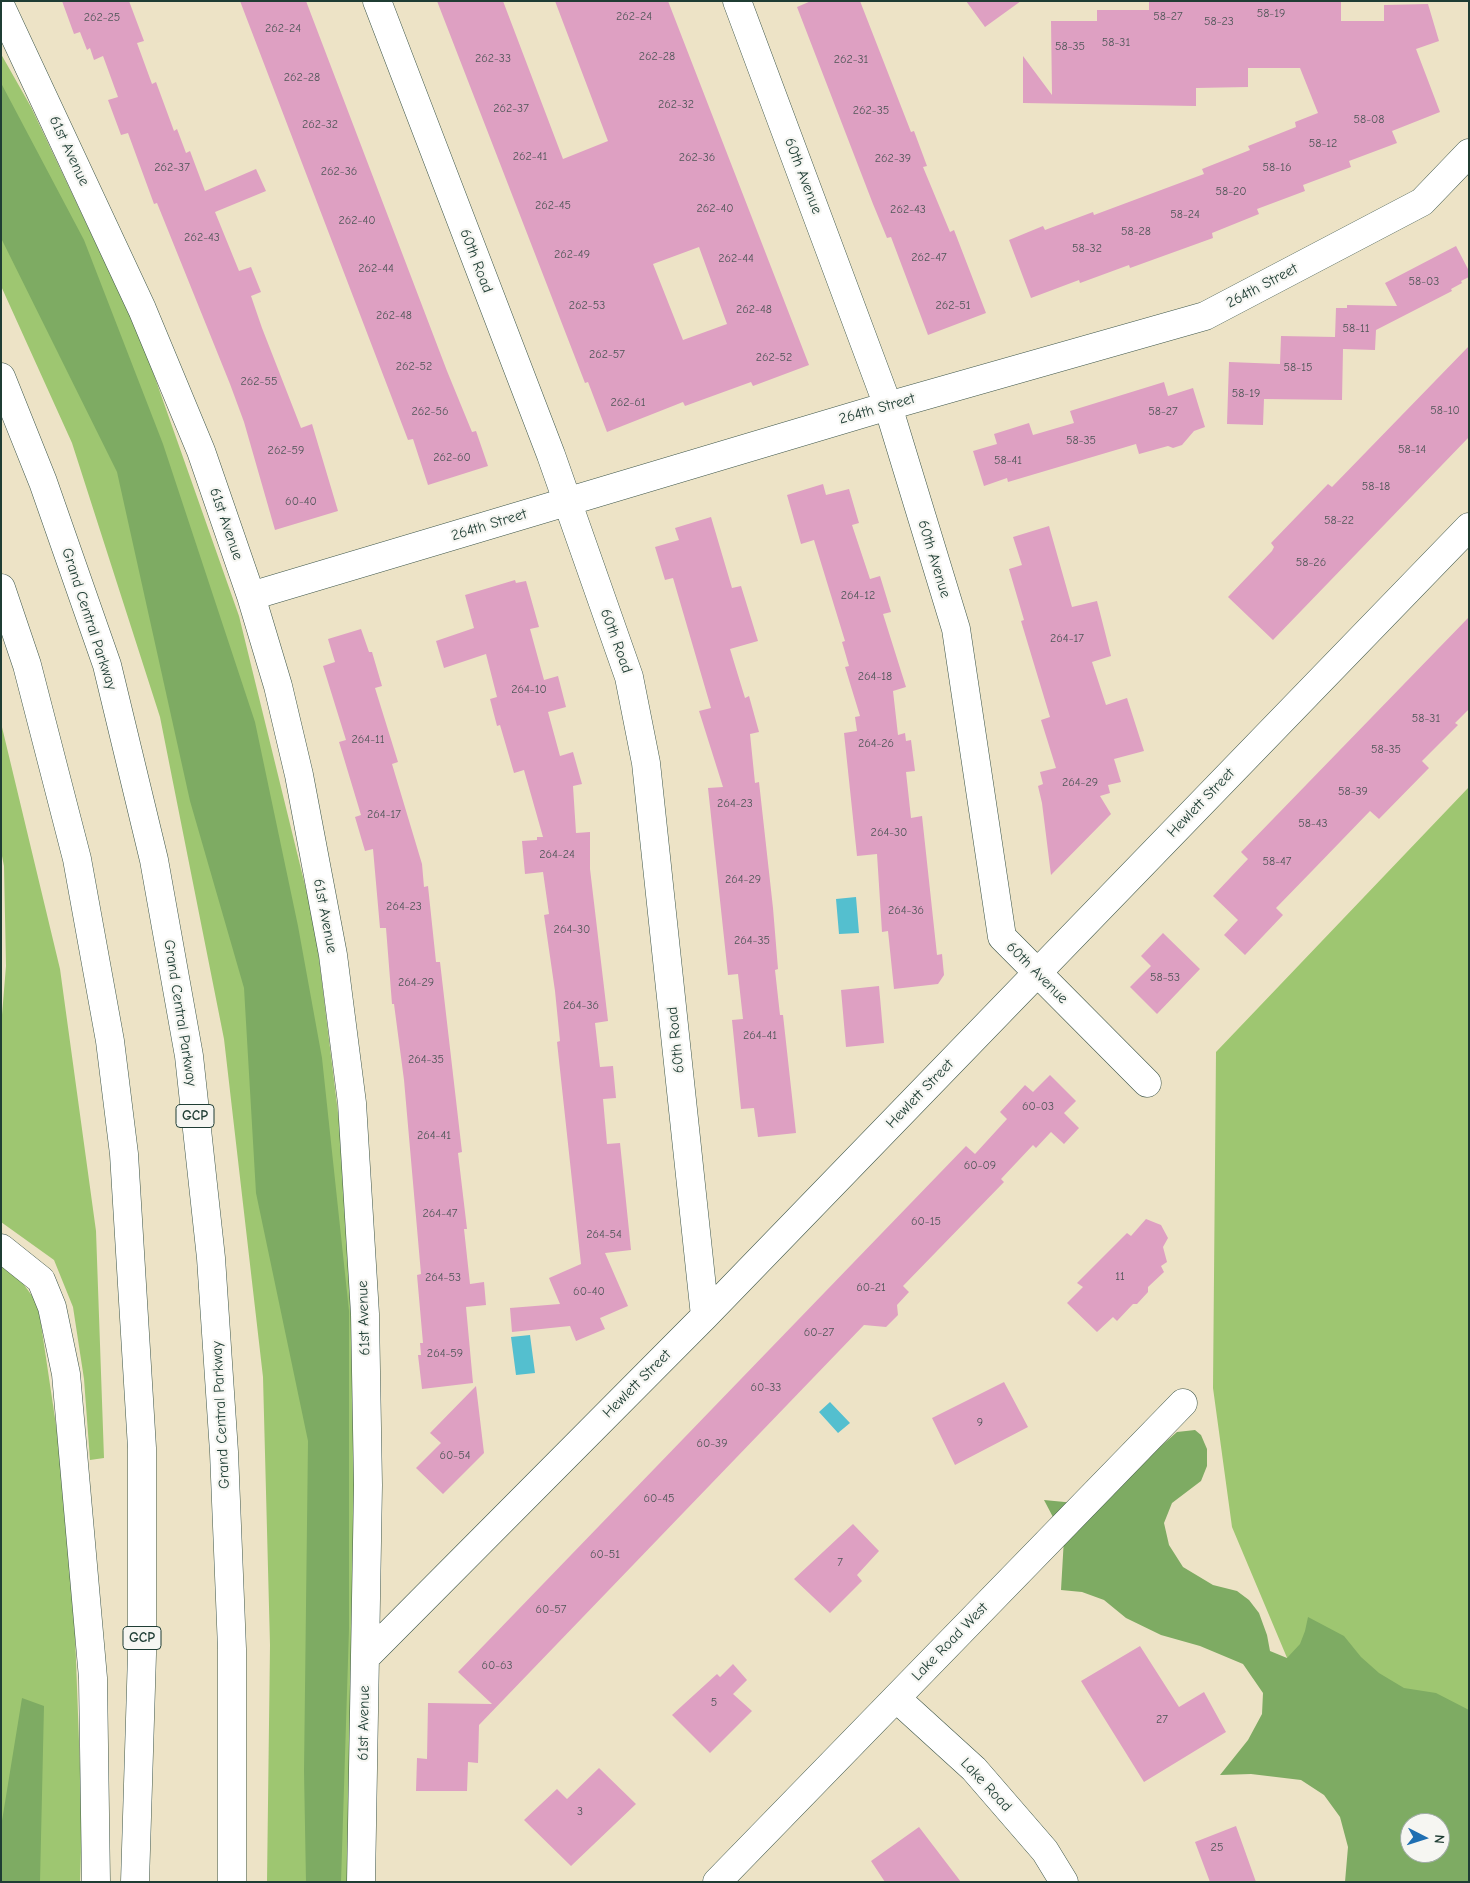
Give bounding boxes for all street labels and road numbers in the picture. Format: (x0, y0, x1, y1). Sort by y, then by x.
street label: 61st Avenue (45, 113, 93, 189)
street label: 60th Avenue (780, 135, 826, 217)
street label: 60th Road (456, 227, 496, 295)
street label: 264th Street (1223, 260, 1301, 312)
street label: 264th Street (837, 390, 917, 428)
street label: 61st Avenue (205, 485, 247, 563)
street label: 264th Street (449, 505, 529, 545)
street label: 60th Avenue (914, 518, 954, 600)
street label: Grand Central Parkway (58, 546, 120, 692)
street label: 60th Road (596, 606, 636, 676)
street label: Hewlett Street (1164, 765, 1238, 841)
street label: 61st Avenue (309, 877, 341, 955)
street label: Grand Central Parkway (160, 938, 200, 1088)
street label: 60th Avenue (1002, 938, 1072, 1008)
street label: 60th Road (664, 1006, 688, 1074)
street label: Hewlett Street (883, 1056, 957, 1132)
road number: GCP (176, 1104, 214, 1128)
street label: 61st Avenue (354, 1280, 374, 1356)
street label: Grand Central Parkway (208, 1340, 234, 1490)
street label: Hewlett Street (599, 1346, 675, 1422)
street label: Lake Road West (908, 1599, 992, 1685)
road number: GCP (123, 1626, 161, 1650)
street label: 61st Avenue (354, 1685, 374, 1761)
street label: Lake Road (957, 1754, 1015, 1816)

